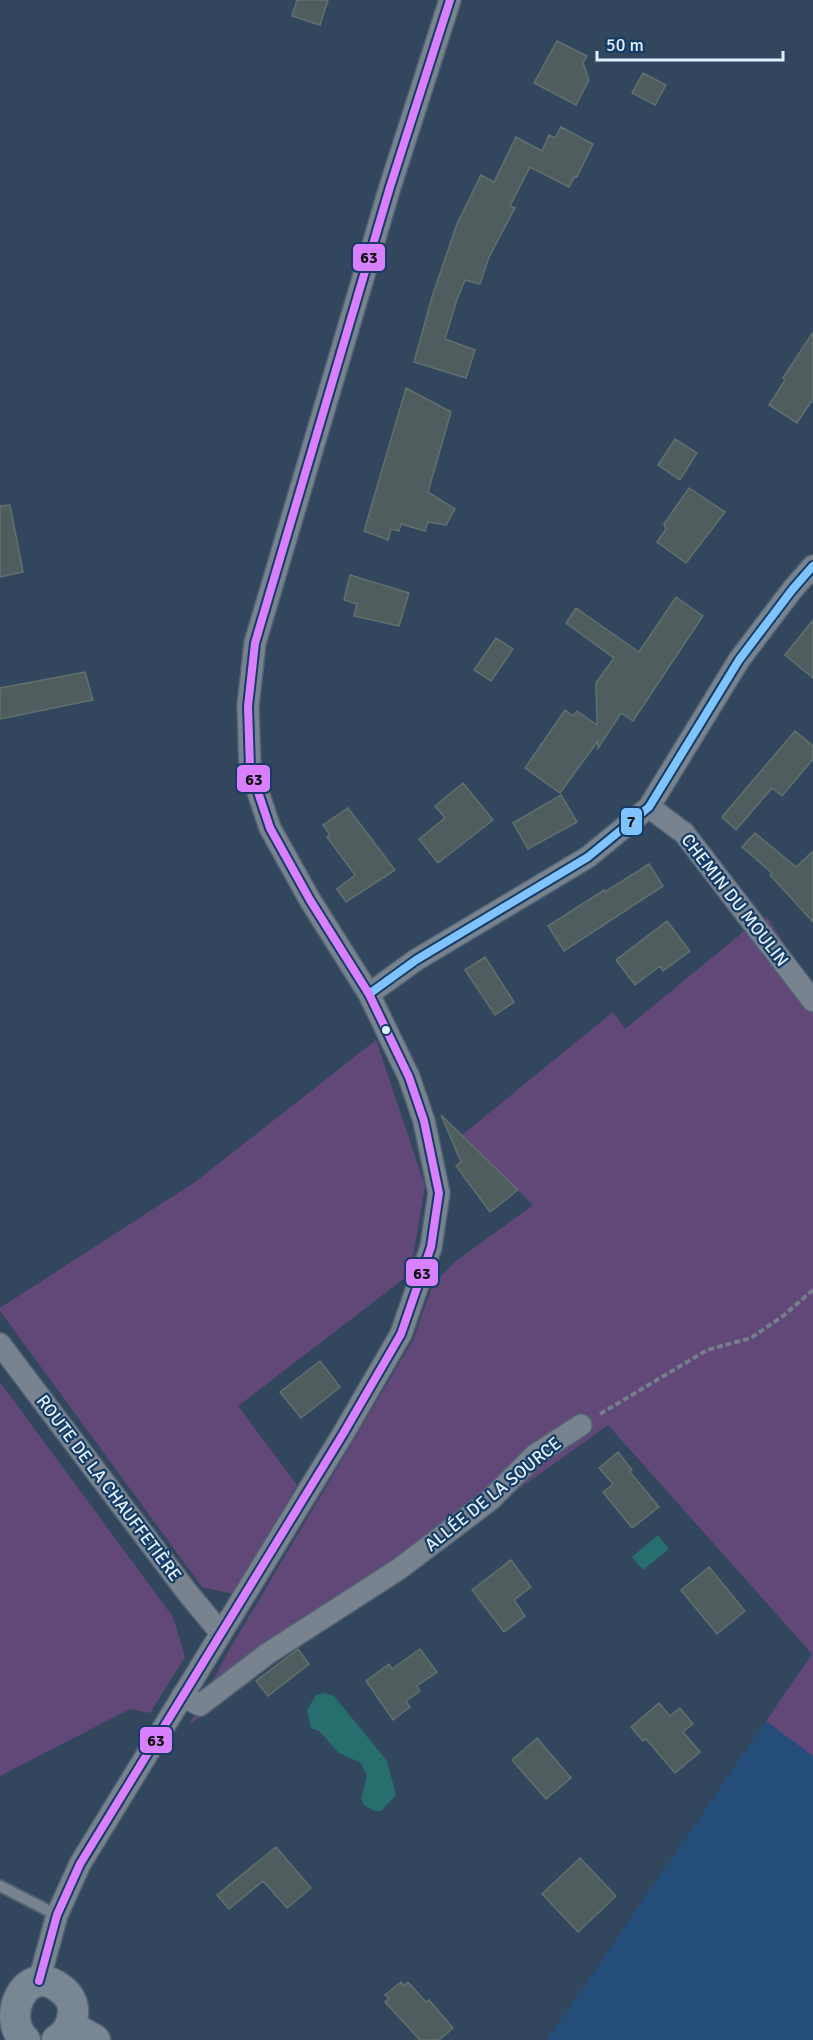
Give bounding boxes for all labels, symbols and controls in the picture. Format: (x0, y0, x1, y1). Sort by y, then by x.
scale bar (597, 24, 783, 62)
text: 50 m (606, 34, 644, 56)
line badge: 63 (352, 243, 386, 272)
text: 63 (360, 248, 378, 268)
line badge: 63 (236, 764, 271, 793)
text: 63 (245, 770, 263, 790)
line badge: 7 (620, 807, 643, 836)
text: 7 (627, 812, 636, 832)
street label: CHEMIN DU MOULIN (676, 829, 794, 971)
unlabelled marker (380, 1024, 392, 1036)
line badge: 63 (405, 1258, 439, 1287)
text: 63 (413, 1264, 431, 1284)
street label: ROUTE DE LA CHAUFFETIÈRE (32, 1391, 186, 1585)
street label: ALLÉE DE LA SOURCE (420, 1432, 566, 1556)
line badge: 63 (139, 1726, 173, 1754)
text: 63 (147, 1731, 165, 1751)

